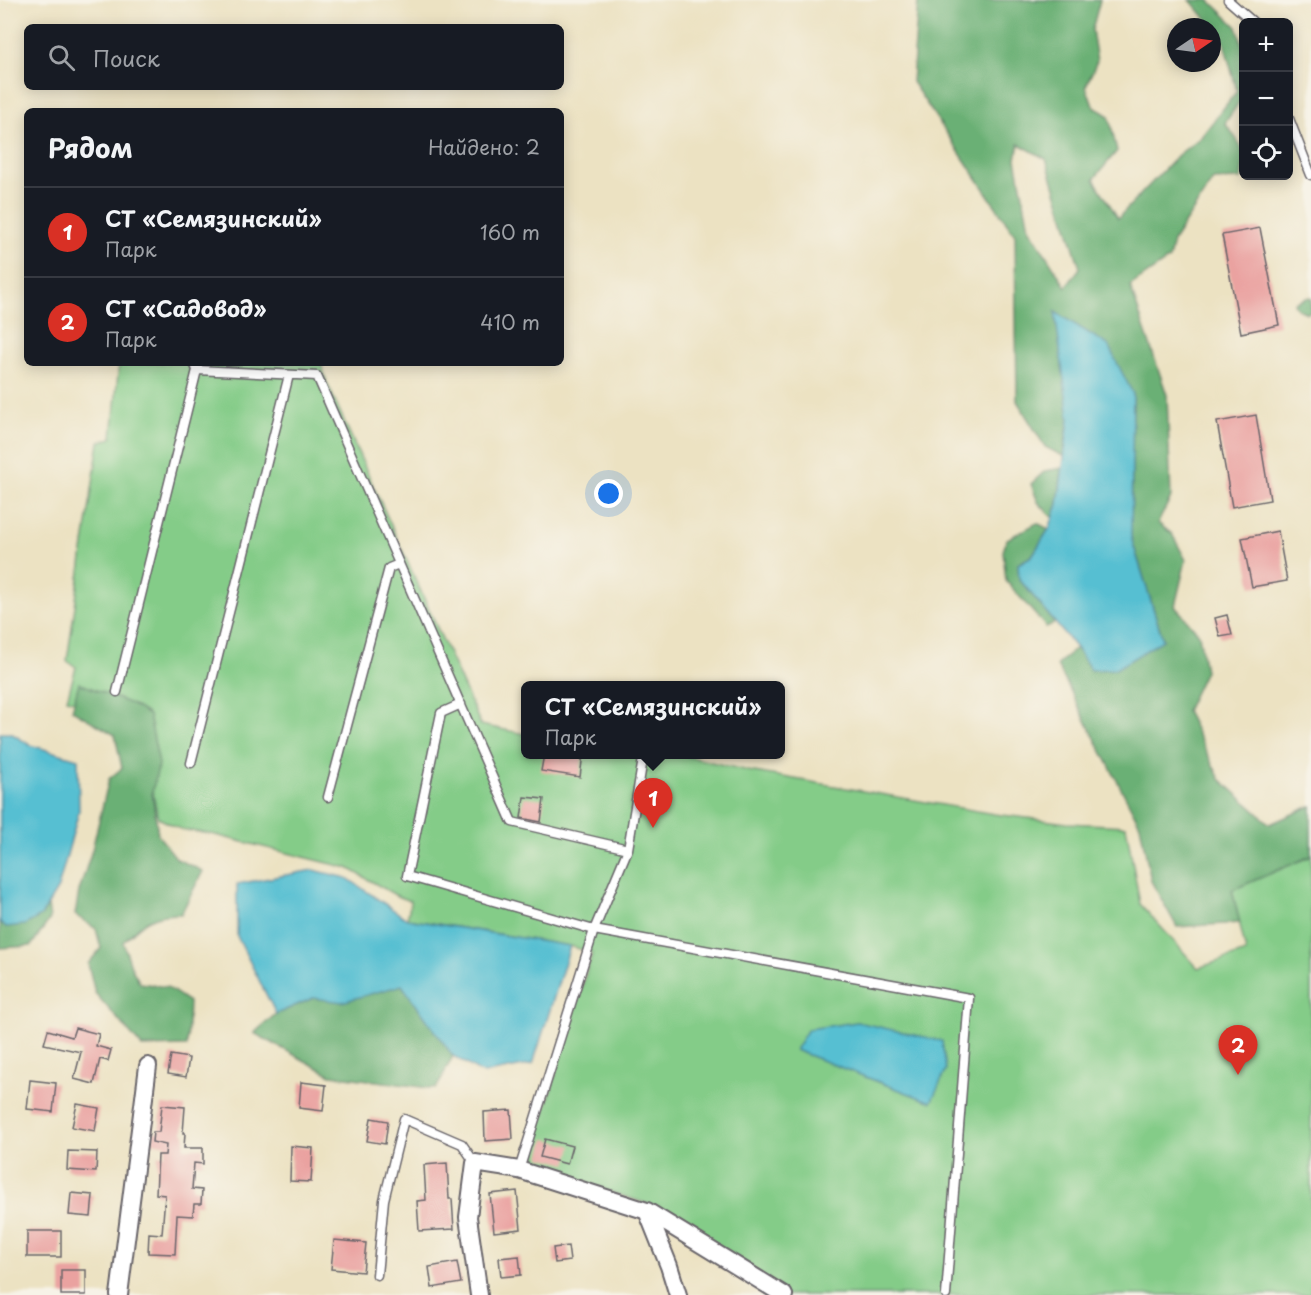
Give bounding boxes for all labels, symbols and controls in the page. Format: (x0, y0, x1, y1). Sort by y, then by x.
north arrow (1167, 18, 1221, 72)
map controls (1239, 18, 1293, 180)
button: + (1239, 18, 1293, 72)
search box (24, 24, 564, 90)
icon: search (45, 41, 78, 74)
text: Поиск (93, 41, 160, 74)
button: − (1239, 72, 1293, 126)
button: locate (1239, 126, 1293, 180)
text: Рядом (48, 128, 133, 167)
text: Найдено: 2 (428, 132, 540, 162)
text: СТ «Семязинский» (105, 201, 322, 234)
text: 1 (63, 217, 72, 247)
text: 160 m (480, 217, 540, 247)
text: Парк (105, 234, 157, 264)
text: СТ «Садовод» (105, 291, 267, 324)
text: 2 (60, 307, 75, 337)
text: 410 m (480, 307, 540, 337)
text: Парк (105, 324, 157, 354)
your location (594, 479, 623, 508)
popup (521, 681, 785, 759)
text: СТ «Семязинский» (545, 689, 761, 722)
text: Парк (545, 722, 596, 752)
pin: 1 (634, 778, 672, 828)
pin: 2 (1218, 1026, 1258, 1075)

